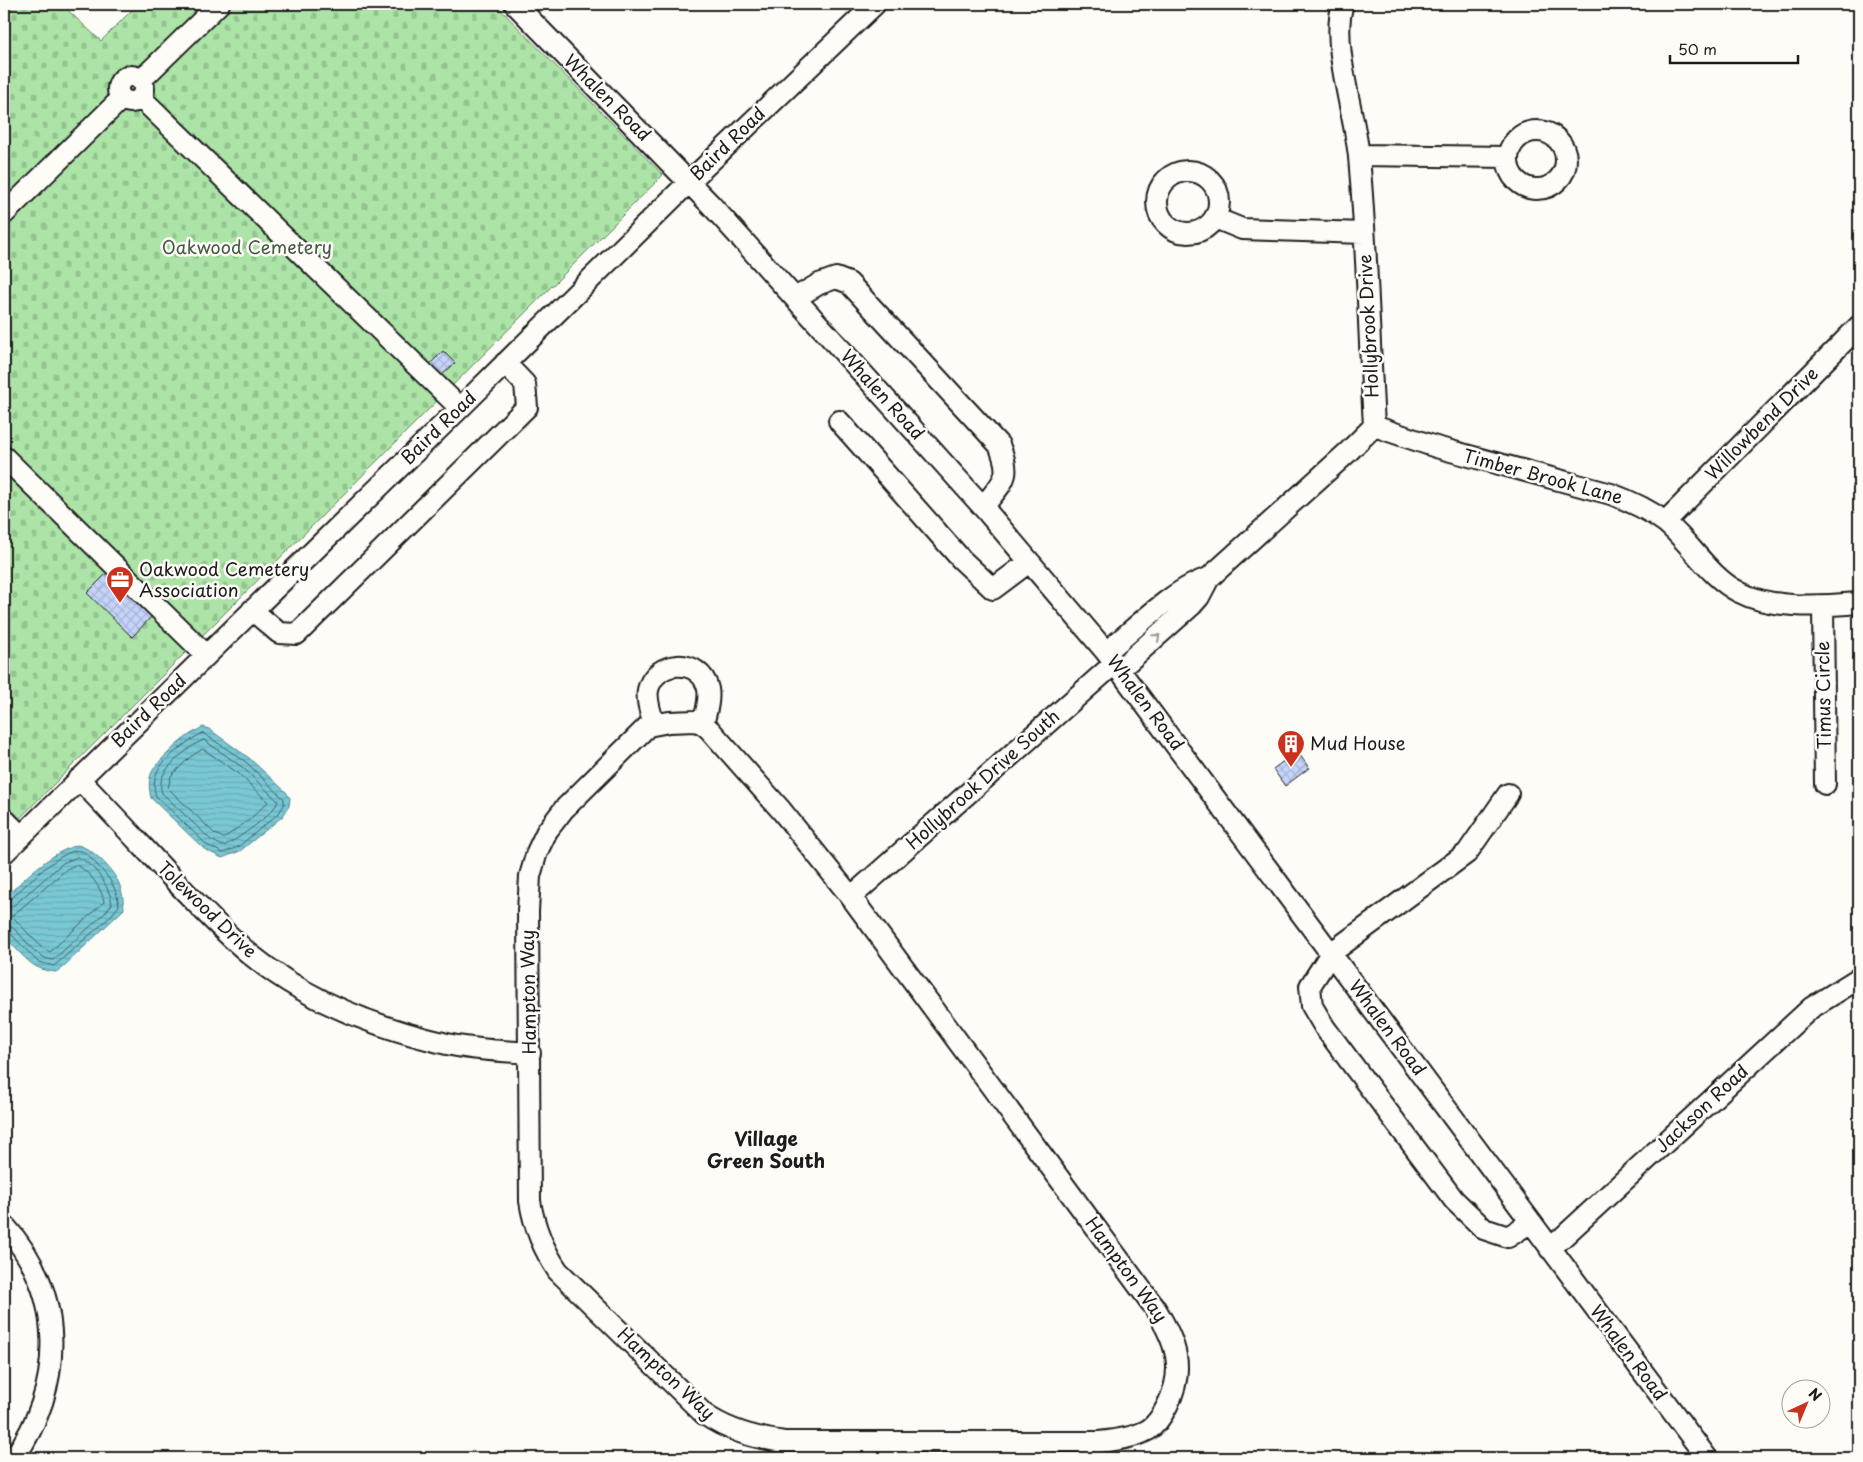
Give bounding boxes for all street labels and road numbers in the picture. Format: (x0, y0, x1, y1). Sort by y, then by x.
street label: Whalen Road (558, 47, 658, 147)
street label: Baird Road (683, 100, 771, 186)
street label: Hollybrook Drive (1350, 254, 1385, 399)
street label: Whalen Road (835, 343, 931, 445)
street label: Willowbend Drive (1698, 360, 1824, 486)
street label: Baird Road (394, 384, 482, 470)
street label: Timber Brook Lane (1461, 441, 1626, 510)
street label: Timus Circle (1808, 641, 1837, 750)
street label: Whalen Road (1101, 648, 1191, 756)
street label: Baird Road (104, 667, 192, 753)
street label: Hollybrook Drive South (899, 702, 1065, 855)
street label: Tolewood Drive (152, 854, 264, 963)
street label: Hampton Way (513, 929, 542, 1055)
street label: Whalen Road (1343, 973, 1433, 1081)
street label: Jackson Road (1648, 1057, 1754, 1158)
street label: Hampton Way (1080, 1211, 1175, 1328)
street label: Whalen Road (1584, 1298, 1674, 1406)
street label: Hampton Way (612, 1320, 722, 1425)

